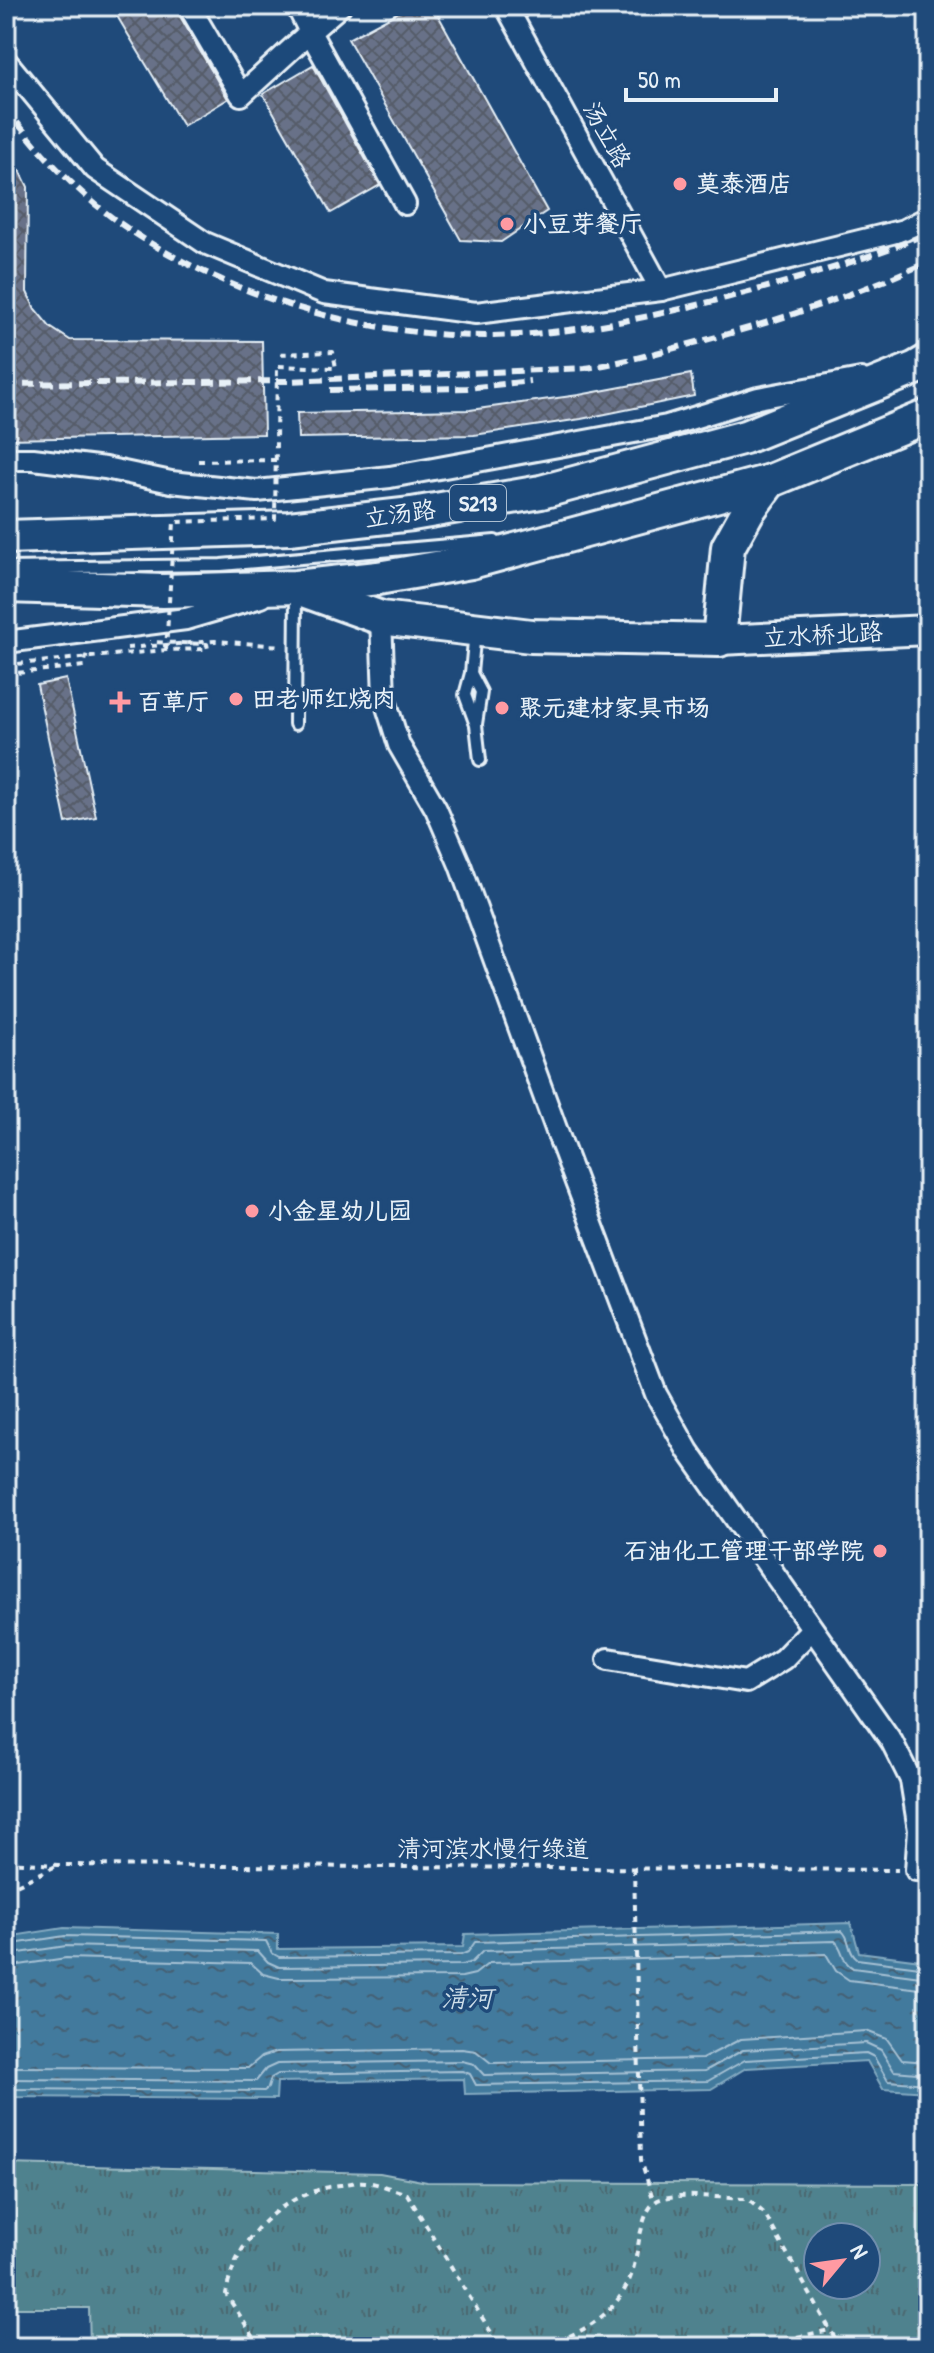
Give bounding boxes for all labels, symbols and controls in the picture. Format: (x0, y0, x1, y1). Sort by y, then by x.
scale bar (626, 52, 776, 102)
text: 50 m (638, 63, 681, 95)
street label: 汤立路 (576, 95, 639, 174)
place label: 莫泰酒店 (696, 167, 792, 199)
marker: 莫泰酒店 (671, 175, 689, 193)
place label: 小豆芽餐厅 (523, 207, 643, 239)
marker: 小豆芽餐厅 (498, 215, 516, 233)
road number: S213 (450, 485, 506, 521)
street label: 立汤路 (362, 492, 438, 534)
street label: 立水桥北路 (762, 615, 884, 653)
place label: 田老师红烧肉 (252, 682, 396, 714)
place label: 百草厅 (138, 685, 210, 717)
marker: 田老师红烧肉 (227, 690, 245, 708)
marker: 百草厅 (109, 691, 131, 713)
place label: 聚元建材家具市场 (518, 691, 710, 723)
marker: 聚元建材家具市场 (493, 699, 511, 717)
place label: 小金星幼儿园 (268, 1194, 412, 1226)
marker: 小金星幼儿园 (243, 1202, 261, 1220)
place label: 石油化工管理干部学院 (624, 1534, 864, 1566)
marker: 石油化工管理干部学院 (871, 1542, 889, 1560)
street label: 清河滨水慢行绿道 (397, 1832, 589, 1864)
water label: 清河 (441, 1980, 497, 2015)
north arrow (802, 2221, 882, 2301)
text: N (844, 2239, 876, 2264)

